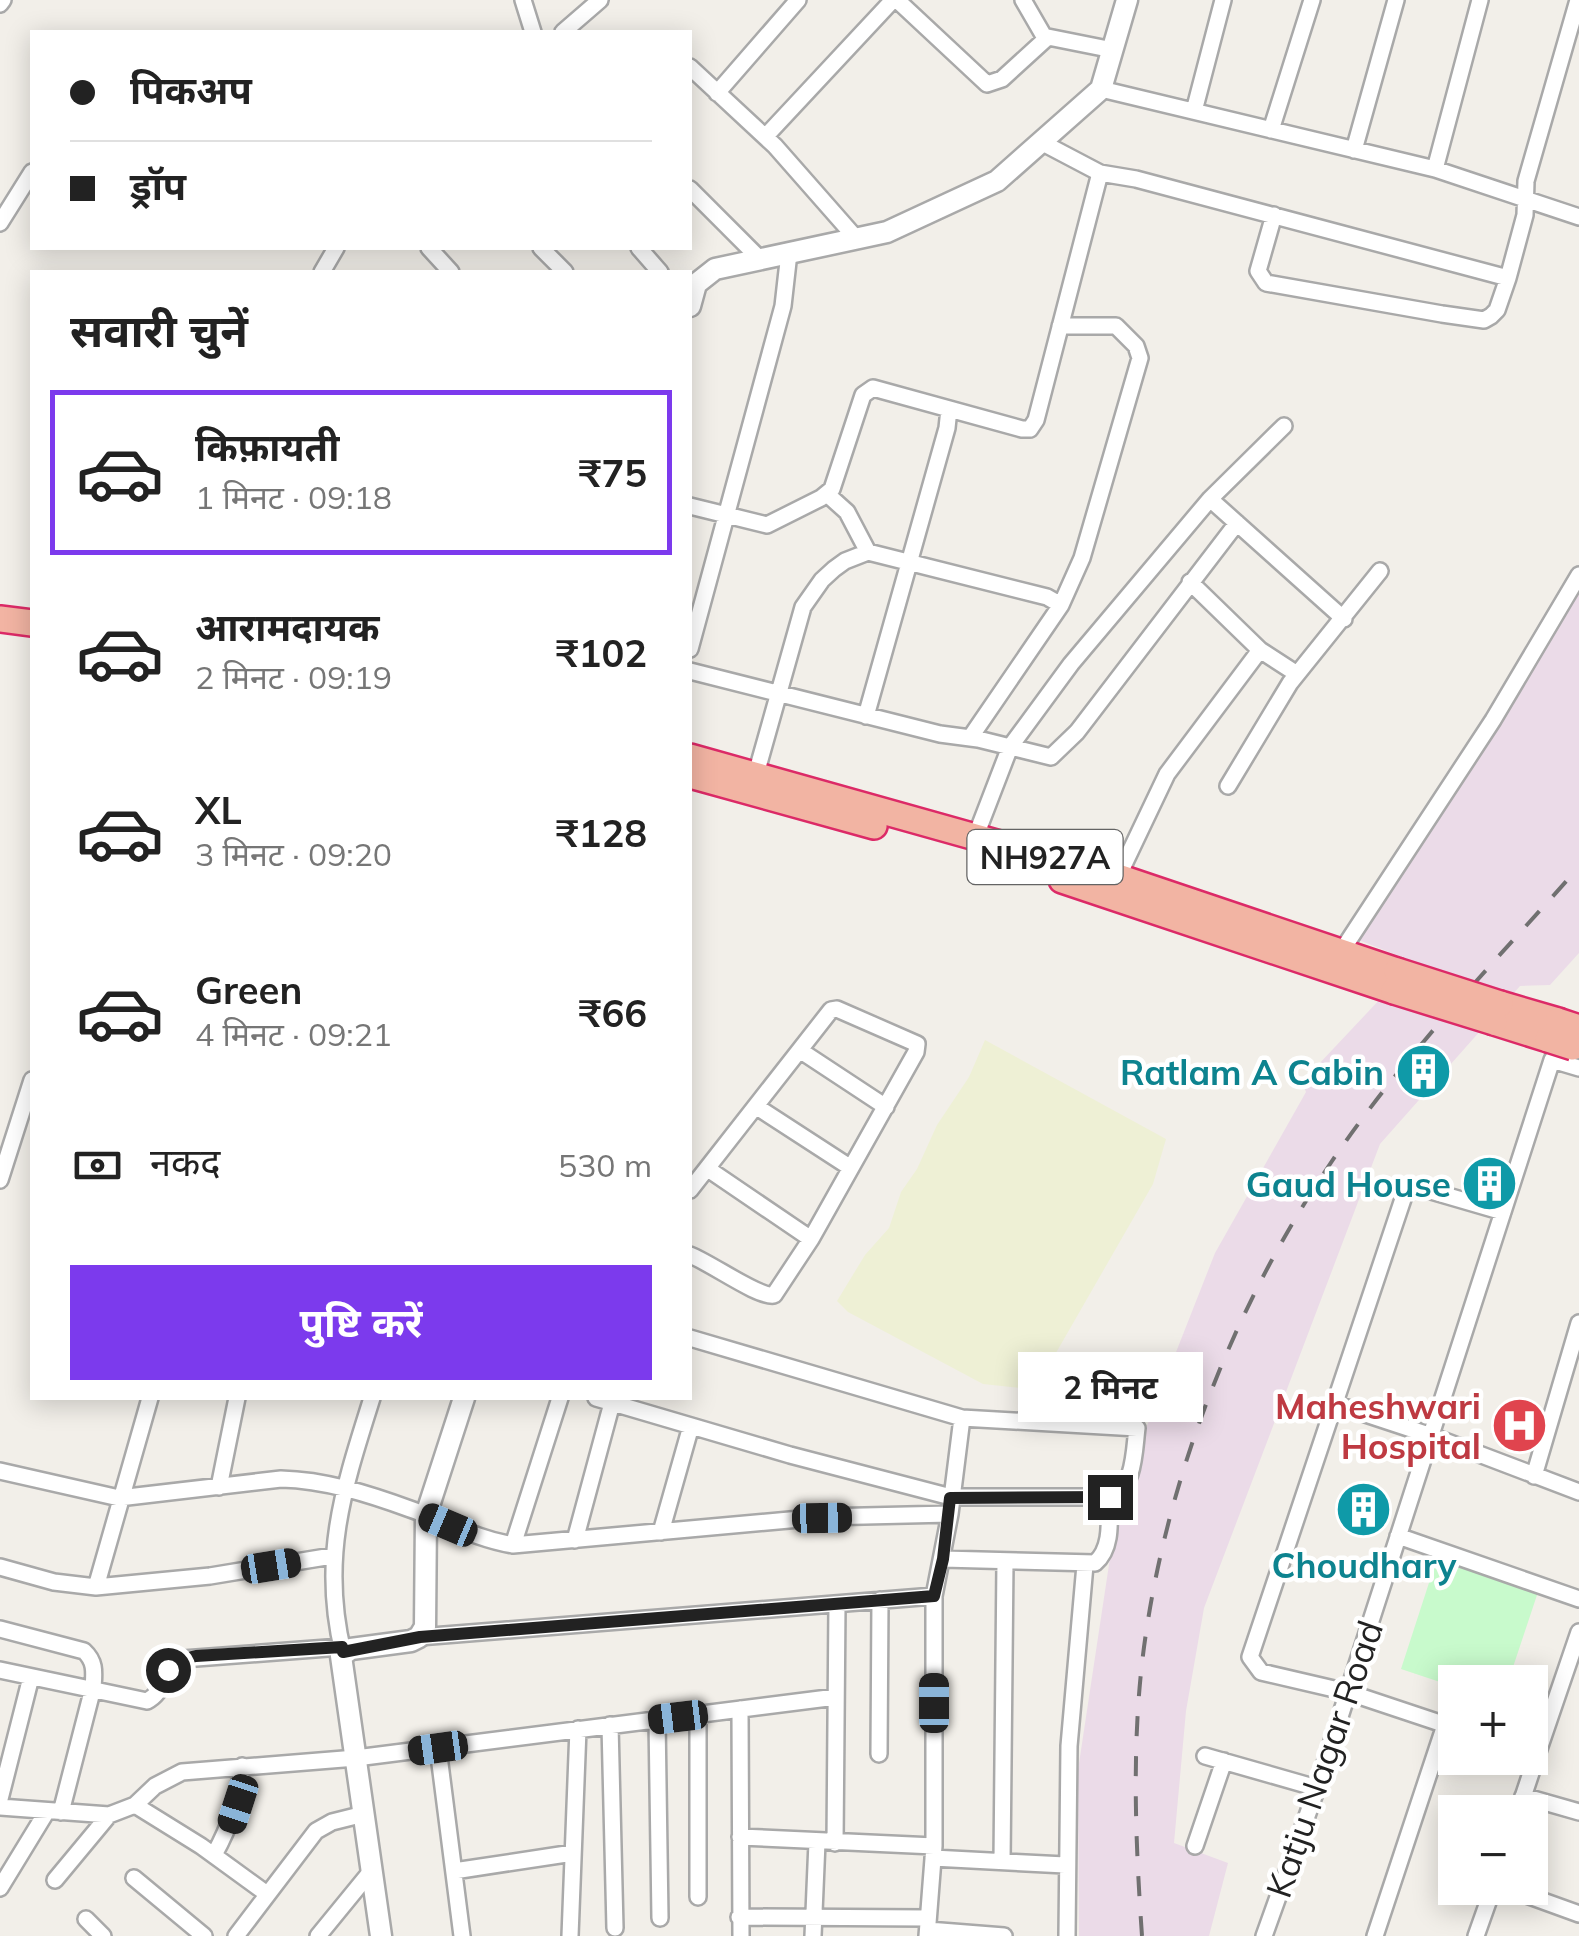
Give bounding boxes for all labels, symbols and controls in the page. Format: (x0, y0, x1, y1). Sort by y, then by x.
text: पिकअप (130, 66, 252, 114)
text: ड्रॉप (130, 162, 186, 210)
text: सवारी चुनें (70, 302, 248, 358)
text: किफ़ायती (195, 423, 339, 471)
icon: car (75, 428, 165, 518)
text: ₹75 (579, 449, 647, 497)
text: 1 मिनट · 09:18 (195, 477, 392, 517)
text: आरामदायक (195, 603, 379, 651)
icon: car (75, 608, 165, 698)
text: ₹102 (556, 629, 647, 677)
text: 2 मिनट · 09:19 (195, 657, 392, 697)
text: XL (195, 786, 242, 834)
icon: car (75, 788, 165, 878)
text: ₹128 (556, 809, 647, 857)
road number: NH927A (968, 830, 1122, 884)
text: 3 मिनट · 09:20 (195, 834, 392, 874)
text: Green (195, 966, 302, 1014)
icon: car (75, 968, 165, 1058)
text: ₹66 (579, 989, 647, 1037)
text: 4 मिनट · 09:21 (195, 1014, 392, 1054)
building icon: Ratlam A Cabin (1393, 1042, 1453, 1102)
place label: Ratlam A Cabin (1120, 1050, 1384, 1094)
icon: cash (70, 1138, 125, 1193)
text: नकद (150, 1138, 220, 1186)
text: 530 m (558, 1145, 652, 1185)
building icon: Gaud House (1460, 1154, 1520, 1214)
place label: Gaud House (1246, 1162, 1451, 1206)
button: पुष्टि करें (70, 1265, 652, 1380)
callout: 2 मिनट (1018, 1352, 1202, 1422)
text: 2 मिनट (1063, 1367, 1158, 1407)
place label: Maheshwari Hospital (1275, 1384, 1481, 1468)
hospital icon: Maheshwari Hospital (1490, 1396, 1550, 1456)
route end (1088, 1475, 1133, 1520)
building icon: Choudhary (1334, 1479, 1394, 1539)
car (415, 1499, 481, 1551)
car (792, 1502, 852, 1534)
place label: Choudhary (1272, 1543, 1457, 1587)
car (239, 1546, 303, 1586)
street label: Katju Nagar Road (1256, 1615, 1392, 1903)
route start (146, 1648, 191, 1693)
map controls (1438, 1665, 1548, 1905)
button: + (1438, 1665, 1548, 1775)
car (919, 1673, 949, 1733)
car (646, 1698, 710, 1736)
car (406, 1729, 470, 1767)
car (214, 1771, 262, 1837)
button: − (1438, 1795, 1548, 1905)

